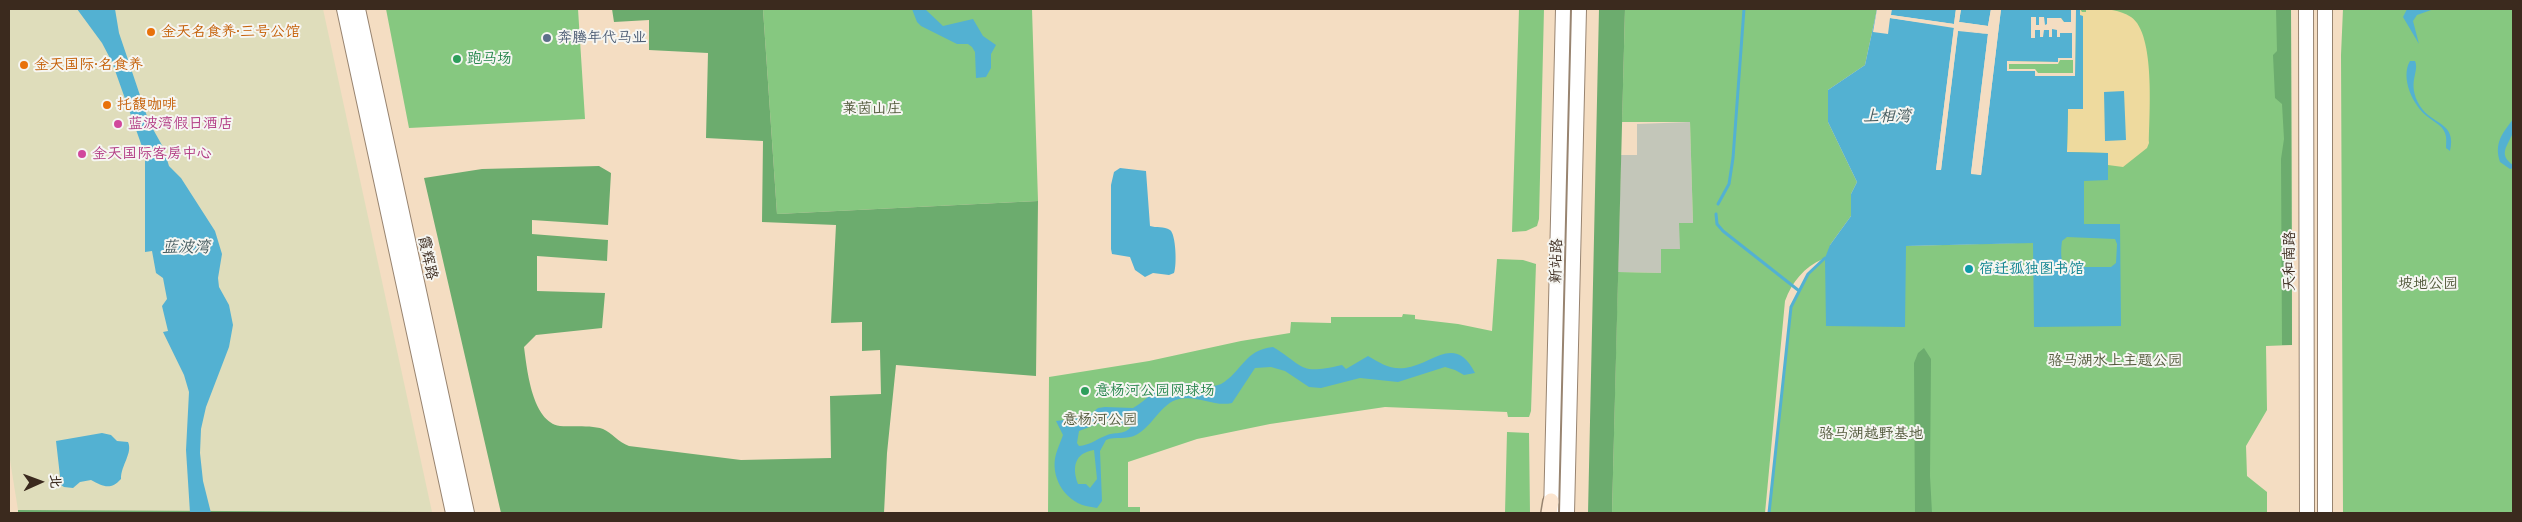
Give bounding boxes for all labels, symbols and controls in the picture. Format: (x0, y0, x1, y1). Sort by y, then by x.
place label: 金天名食养·三号公馆 (161, 23, 300, 41)
marker: 金天名食养·三号公馆 (145, 26, 157, 38)
place label: 奔腾年代马业 (557, 29, 647, 47)
marker: 奔腾年代马业 (541, 32, 553, 44)
place label: 跑马场 (467, 50, 512, 68)
marker: 跑马场 (451, 53, 463, 65)
place label: 金天国际·名食养 (34, 56, 143, 74)
marker: 金天国际·名食养 (18, 59, 30, 71)
place label: 托馥咖啡 (117, 96, 177, 114)
marker: 托馥咖啡 (101, 99, 113, 111)
park label: 莱茵山庄 (842, 100, 902, 118)
water label: 上相湾 (1863, 107, 1911, 127)
place label: 蓝波湾假日酒店 (128, 115, 233, 133)
marker: 蓝波湾假日酒店 (112, 118, 124, 130)
place label: 金天国际客房中心 (92, 145, 212, 163)
marker: 金天国际客房中心 (76, 148, 88, 160)
street label: 天和南路 (2281, 231, 2299, 291)
street label: 霞辉路 (414, 234, 440, 282)
water label: 蓝波湾 (162, 238, 210, 258)
street label: 新站路 (1548, 238, 1566, 284)
place label: 宿迁孤独图书馆 (1979, 260, 2084, 278)
marker: 宿迁孤独图书馆 (1963, 263, 1975, 275)
park label: 坡地公园 (2398, 275, 2458, 293)
park label: 骆马湖水上主题公园 (2048, 352, 2182, 370)
place label: 意杨河公园网球场 (1095, 382, 1215, 400)
marker: 意杨河公园网球场 (1079, 385, 1091, 397)
park label: 意杨河公园 (1063, 411, 1137, 429)
park label: 骆马湖越野基地 (1819, 425, 1923, 443)
north arrow (15, 457, 65, 507)
text: 北 (43, 474, 68, 489)

